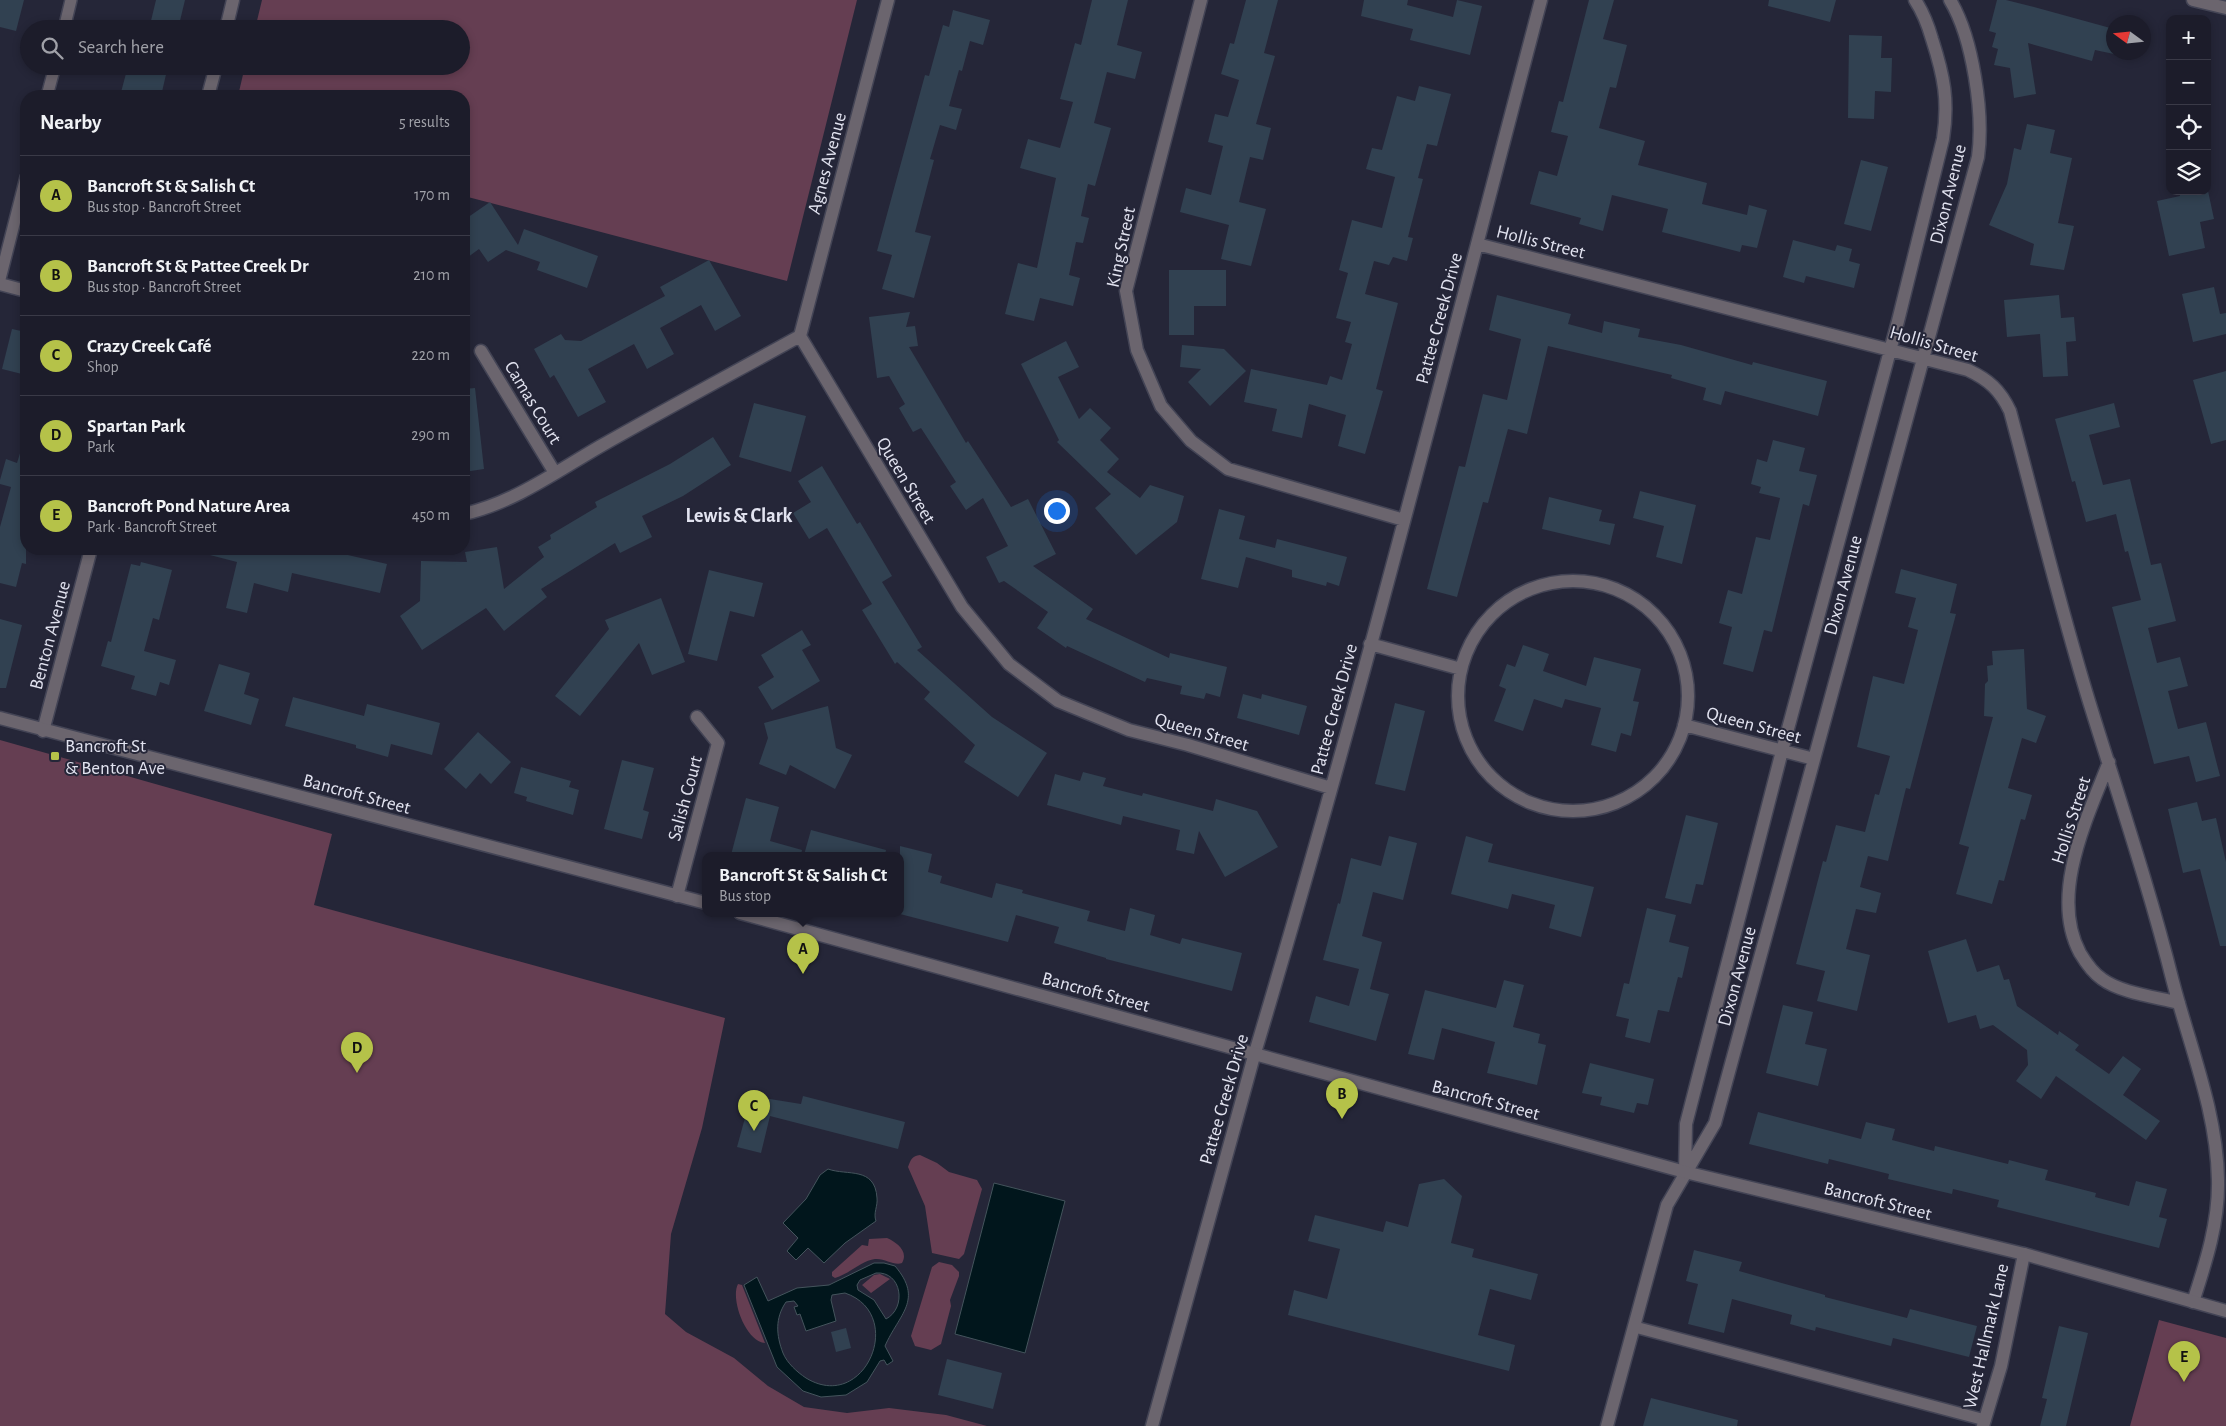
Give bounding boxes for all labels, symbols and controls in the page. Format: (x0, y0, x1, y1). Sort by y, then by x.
north arrow (2106, 15, 2151, 60)
map controls (2166, 15, 2211, 195)
button: + (2166, 15, 2211, 60)
search box (20, 20, 470, 75)
icon: search (38, 34, 66, 62)
text: Search here (78, 38, 164, 57)
button: − (2166, 60, 2211, 105)
button: locate (2166, 105, 2211, 150)
street label: Agnes Avenue (805, 111, 850, 216)
text: Nearby (40, 112, 101, 133)
text: 5 results (399, 114, 450, 130)
street label: Dixon Avenue (1927, 142, 1970, 246)
button: layers (2166, 150, 2211, 195)
text: Bancroft St & Salish Ct (87, 177, 255, 196)
text: A (51, 187, 61, 203)
text: 170 m (414, 187, 450, 203)
text: Bus stop · Bancroft Street (87, 199, 241, 215)
street label: King Street (1104, 205, 1139, 289)
street label: Hollis Street (1494, 222, 1587, 263)
street label: Pattee Creek Drive (1413, 251, 1466, 386)
text: Bancroft St & Pattee Creek Dr (87, 257, 309, 276)
text: B (51, 267, 61, 283)
text: 210 m (413, 267, 450, 283)
text: Bus stop · Bancroft Street (87, 279, 241, 295)
street label: Hollis Street (1887, 323, 1980, 366)
text: Crazy Creek Café (87, 337, 212, 356)
text: C (52, 347, 60, 363)
text: 220 m (412, 347, 450, 363)
street label: Camas Court (501, 358, 565, 448)
text: Shop (87, 359, 119, 375)
text: Spartan Park (87, 417, 185, 436)
text: D (51, 427, 61, 443)
text: 290 m (411, 427, 450, 443)
street label: Queen Street (873, 434, 939, 527)
text: Park (87, 439, 115, 455)
text: Bancroft Pond Nature Area (87, 497, 290, 516)
your location (1044, 498, 1070, 524)
district label: Lewis & Clark (686, 506, 793, 526)
text: E (52, 507, 60, 523)
text: 450 m (412, 507, 450, 523)
text: Park · Bancroft Street (87, 519, 217, 535)
street label: Dixon Avenue (1821, 534, 1866, 637)
street label: Benton Avenue (27, 579, 74, 692)
street label: Pattee Creek Drive (1308, 642, 1361, 777)
street label: Queen Street (1704, 704, 1803, 747)
street label: Queen Street (1152, 710, 1251, 755)
place label: Bancroft St & Benton Ave (65, 737, 165, 778)
marker: Bancroft St & Benton Ave (49, 750, 61, 762)
street label: Salish Court (665, 754, 706, 843)
street label: Bancroft Street (301, 771, 413, 818)
street label: Hollis Street (2048, 774, 2094, 867)
popup (702, 852, 904, 917)
text: Bancroft St & Salish Ct (719, 866, 887, 885)
text: Bus stop (719, 888, 771, 904)
street label: Dixon Avenue (1715, 925, 1760, 1028)
pin: A (787, 933, 819, 974)
street label: Bancroft Street (1040, 969, 1152, 1016)
pin: D (341, 1032, 373, 1073)
street label: Pattee Creek Drive (1197, 1032, 1252, 1167)
street label: Bancroft Street (1430, 1077, 1542, 1124)
pin: B (1326, 1078, 1358, 1119)
pin: C (738, 1090, 770, 1131)
street label: Bancroft Street (1822, 1179, 1934, 1224)
street label: West Hallmark Lane (1960, 1262, 2012, 1411)
pin: E (2168, 1341, 2200, 1382)

